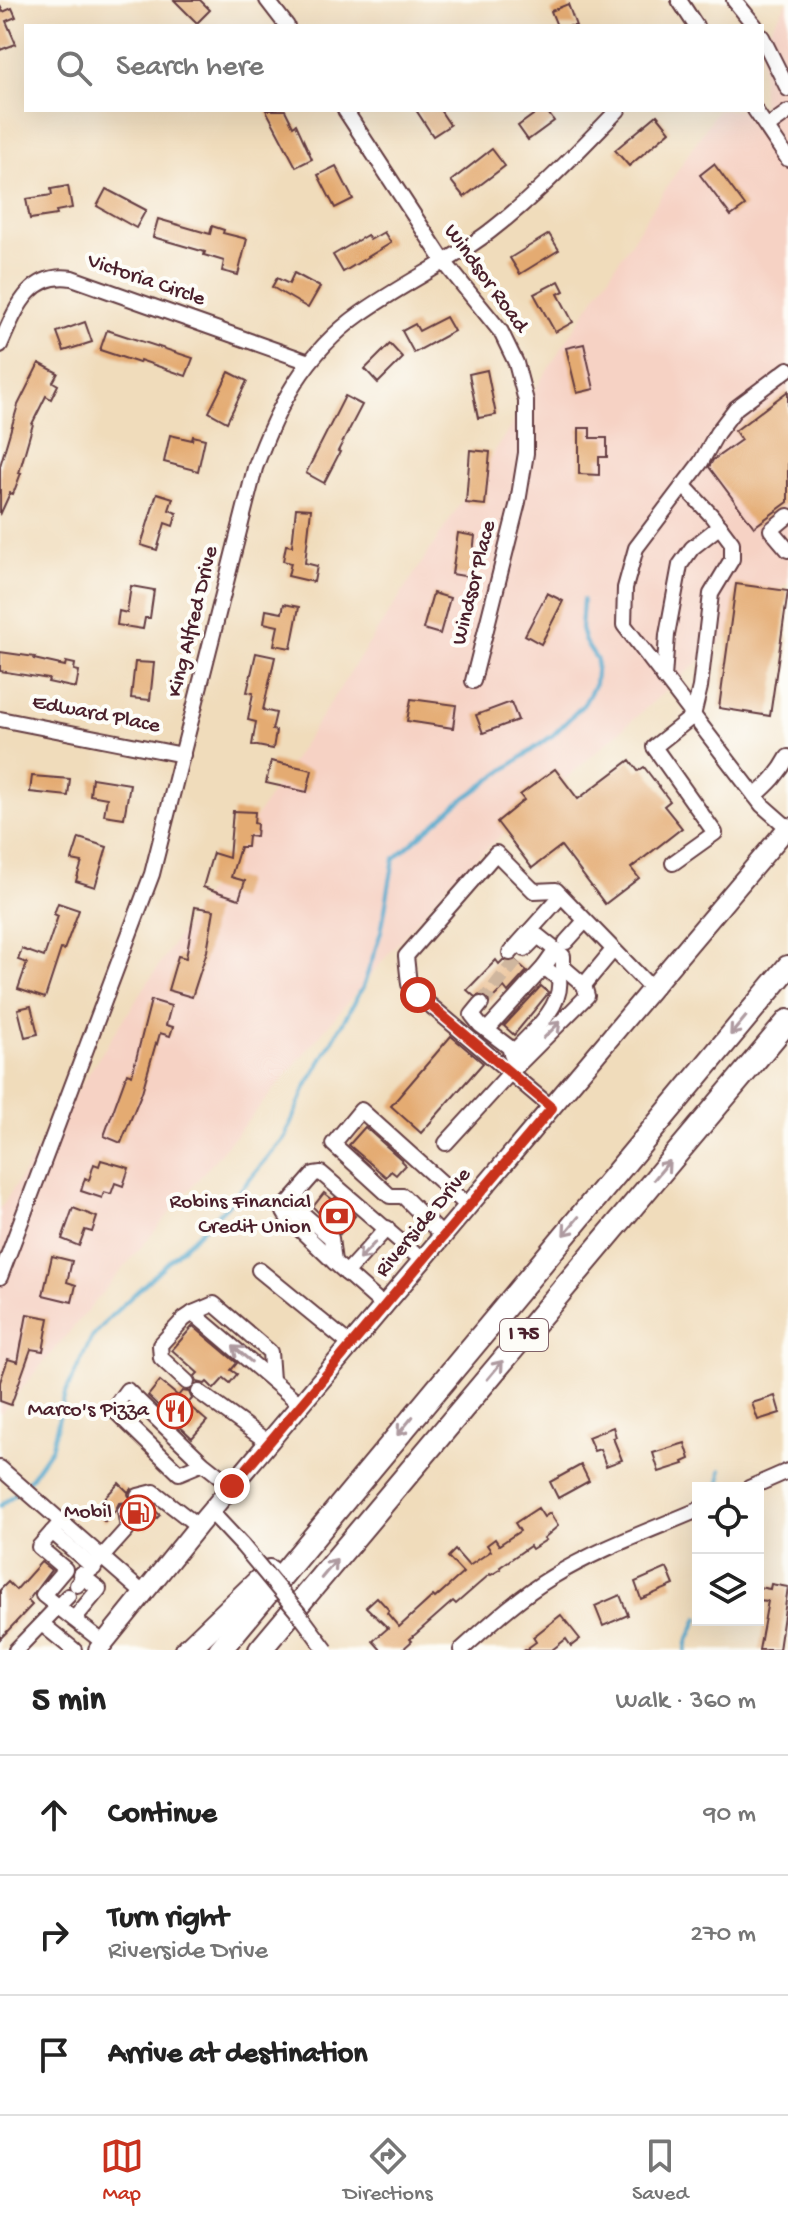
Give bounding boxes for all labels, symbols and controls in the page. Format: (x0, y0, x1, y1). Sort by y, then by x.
search box (24, 24, 764, 112)
icon: search (52, 46, 96, 90)
text: Search here (116, 51, 264, 86)
street label: Windsor Road (437, 220, 534, 340)
street label: Victoria Circle (83, 248, 209, 314)
street label: Windsor Place (447, 517, 503, 648)
street label: King Alfred Drive (163, 543, 225, 700)
street label: Edward Place (30, 690, 163, 740)
route start (400, 977, 436, 1013)
one-way arrow (729, 1016, 747, 1036)
one-way arrow (542, 1021, 561, 1040)
one-way arrow (653, 1160, 671, 1181)
street label: Riverside Drive (371, 1162, 478, 1283)
place label: Robins Financial Credit Union (169, 1190, 312, 1241)
bank icon: Robins Financial Credit Union (318, 1197, 356, 1235)
one-way arrow (563, 1215, 580, 1236)
one-way arrow (358, 1240, 376, 1260)
road number: I 75 (500, 1319, 548, 1351)
one-way arrow (232, 1345, 252, 1363)
one-way arrow (486, 1360, 504, 1380)
restaurant icon: Marco's Pizza (156, 1392, 194, 1430)
place label: Marco's Pizza (27, 1398, 150, 1424)
one-way arrow (396, 1415, 414, 1436)
route end (214, 1468, 250, 1504)
map controls (692, 1482, 764, 1626)
button: locate (692, 1482, 764, 1554)
fuel station icon: Mobil (119, 1494, 157, 1532)
place label: Mobil (64, 1500, 112, 1526)
button: layers (692, 1554, 764, 1626)
one-way arrow (320, 1559, 338, 1580)
text: 5 min (32, 1682, 106, 1722)
text: Walk · 360 m (616, 1687, 756, 1718)
icon: ahead (32, 1793, 76, 1837)
text: Continue (108, 1798, 217, 1833)
text: 90 m (704, 1800, 756, 1831)
text: Turn right (108, 1902, 228, 1937)
icon: right (32, 1913, 76, 1957)
text: 270 m (690, 1920, 756, 1951)
text: Riverside Drive (108, 1937, 268, 1968)
icon: arrive (32, 2033, 76, 2077)
text: Arrive at destination (108, 2038, 368, 2073)
tab: Map (100, 2134, 144, 2208)
tab: Directions (343, 2134, 433, 2208)
tab: Saved (632, 2134, 688, 2208)

